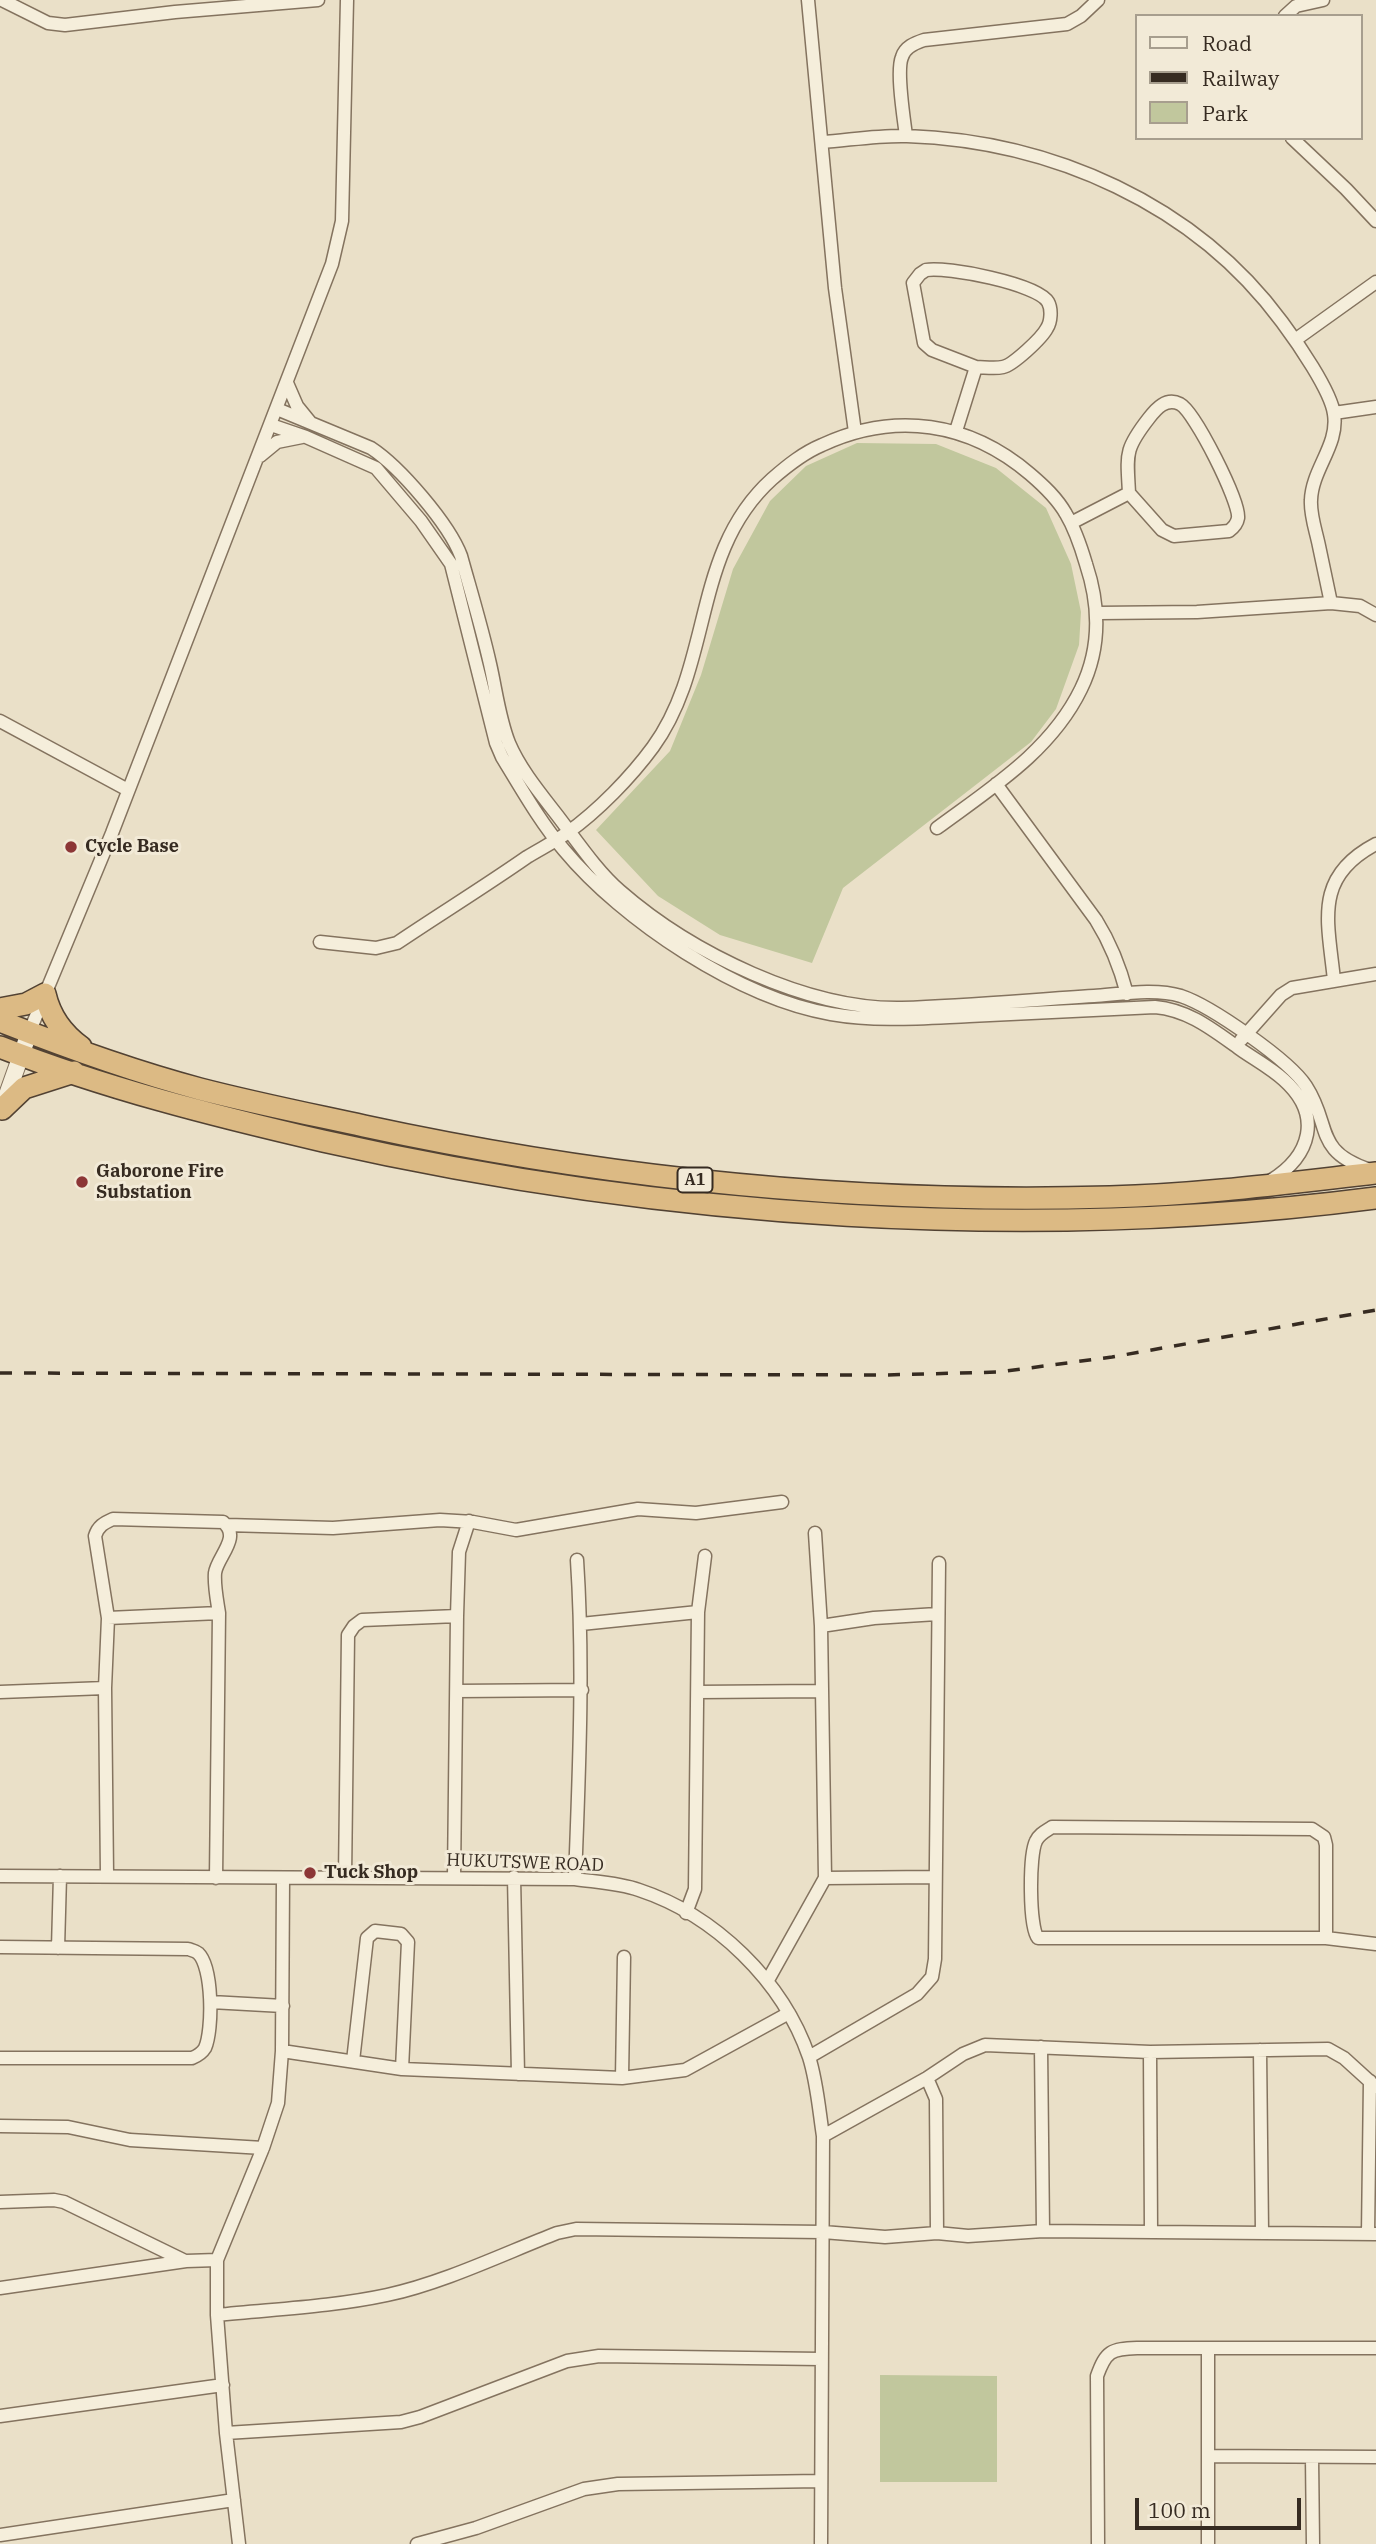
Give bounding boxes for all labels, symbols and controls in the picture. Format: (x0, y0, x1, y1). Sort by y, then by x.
legend (1134, 14, 1362, 140)
text: Road (1202, 29, 1252, 57)
text: Railway (1202, 64, 1279, 92)
text: Park (1202, 99, 1248, 127)
place label: Cycle Base (85, 836, 179, 858)
marker: Cycle Base (63, 839, 79, 855)
place label: Gaborone Fire Substation (96, 1161, 224, 1204)
road number: A1 (678, 1168, 712, 1192)
marker: Gaborone Fire Substation (74, 1174, 90, 1190)
street label: HUKUTSWE ROAD (446, 1849, 604, 1877)
place label: Tuck Shop (324, 1862, 418, 1884)
marker: Tuck Shop (302, 1865, 318, 1881)
scale bar (1138, 2484, 1304, 2528)
text: 100 m (1148, 2496, 1211, 2524)

